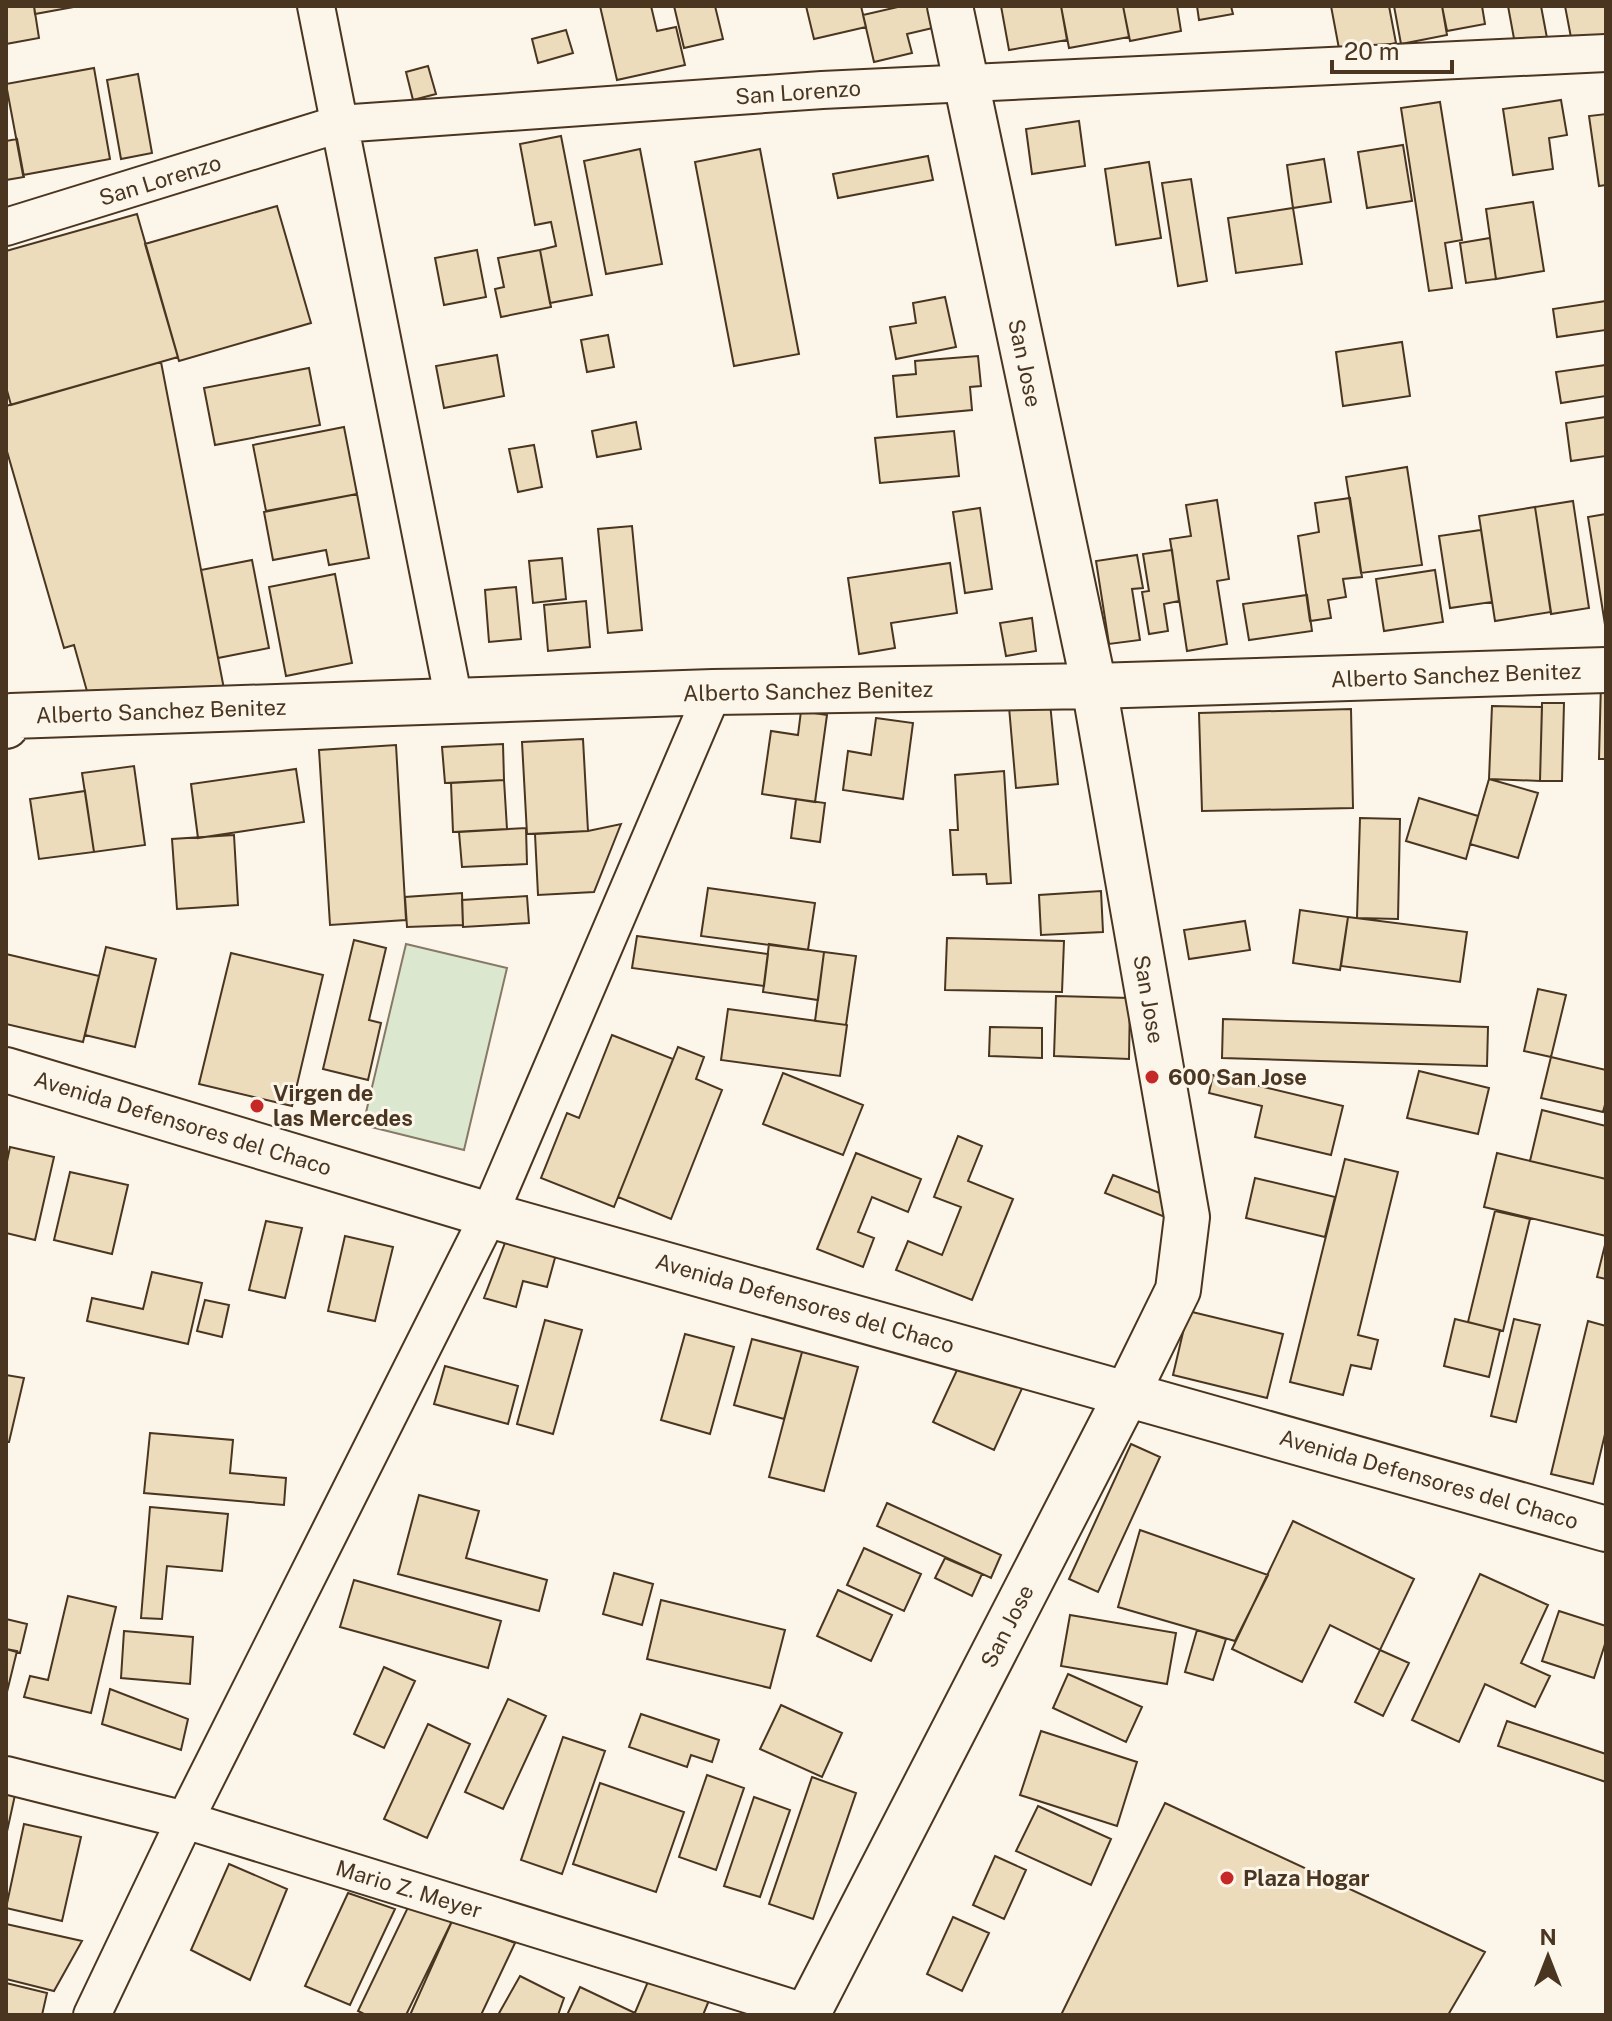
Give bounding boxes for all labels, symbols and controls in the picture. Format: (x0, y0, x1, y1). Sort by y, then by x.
scale bar (1332, 24, 1452, 74)
text: 20 m (1344, 37, 1400, 65)
street label: San Lorenzo (734, 75, 862, 109)
street label: San Lorenzo (96, 149, 224, 211)
street label: San Jose (1003, 317, 1047, 409)
street label: Alberto Sanchez Benitez (1330, 658, 1582, 692)
street label: Alberto Sanchez Benitez (683, 676, 933, 706)
street label: Alberto Sanchez Benitez (35, 694, 287, 728)
street label: San Jose (1128, 953, 1170, 1045)
place label: 600 San Jose (1168, 1064, 1307, 1090)
street label: Avenida Defensores del Chaco (31, 1065, 335, 1181)
marker: 600 San Jose (1143, 1068, 1161, 1086)
place label: Virgen de las Mercedes (273, 1080, 413, 1131)
marker: Virgen de las Mercedes (248, 1097, 266, 1115)
street label: Avenida Defensores del Chaco (653, 1248, 957, 1358)
street label: Avenida Defensores del Chaco (1277, 1424, 1581, 1534)
street label: San Jose (975, 1580, 1039, 1672)
street label: Mario Z. Meyer (333, 1854, 485, 1924)
place label: Plaza Hogar (1243, 1865, 1370, 1891)
marker: Plaza Hogar (1218, 1869, 1236, 1887)
north arrow (1508, 1917, 1588, 1997)
text: N (1539, 1924, 1557, 1950)

